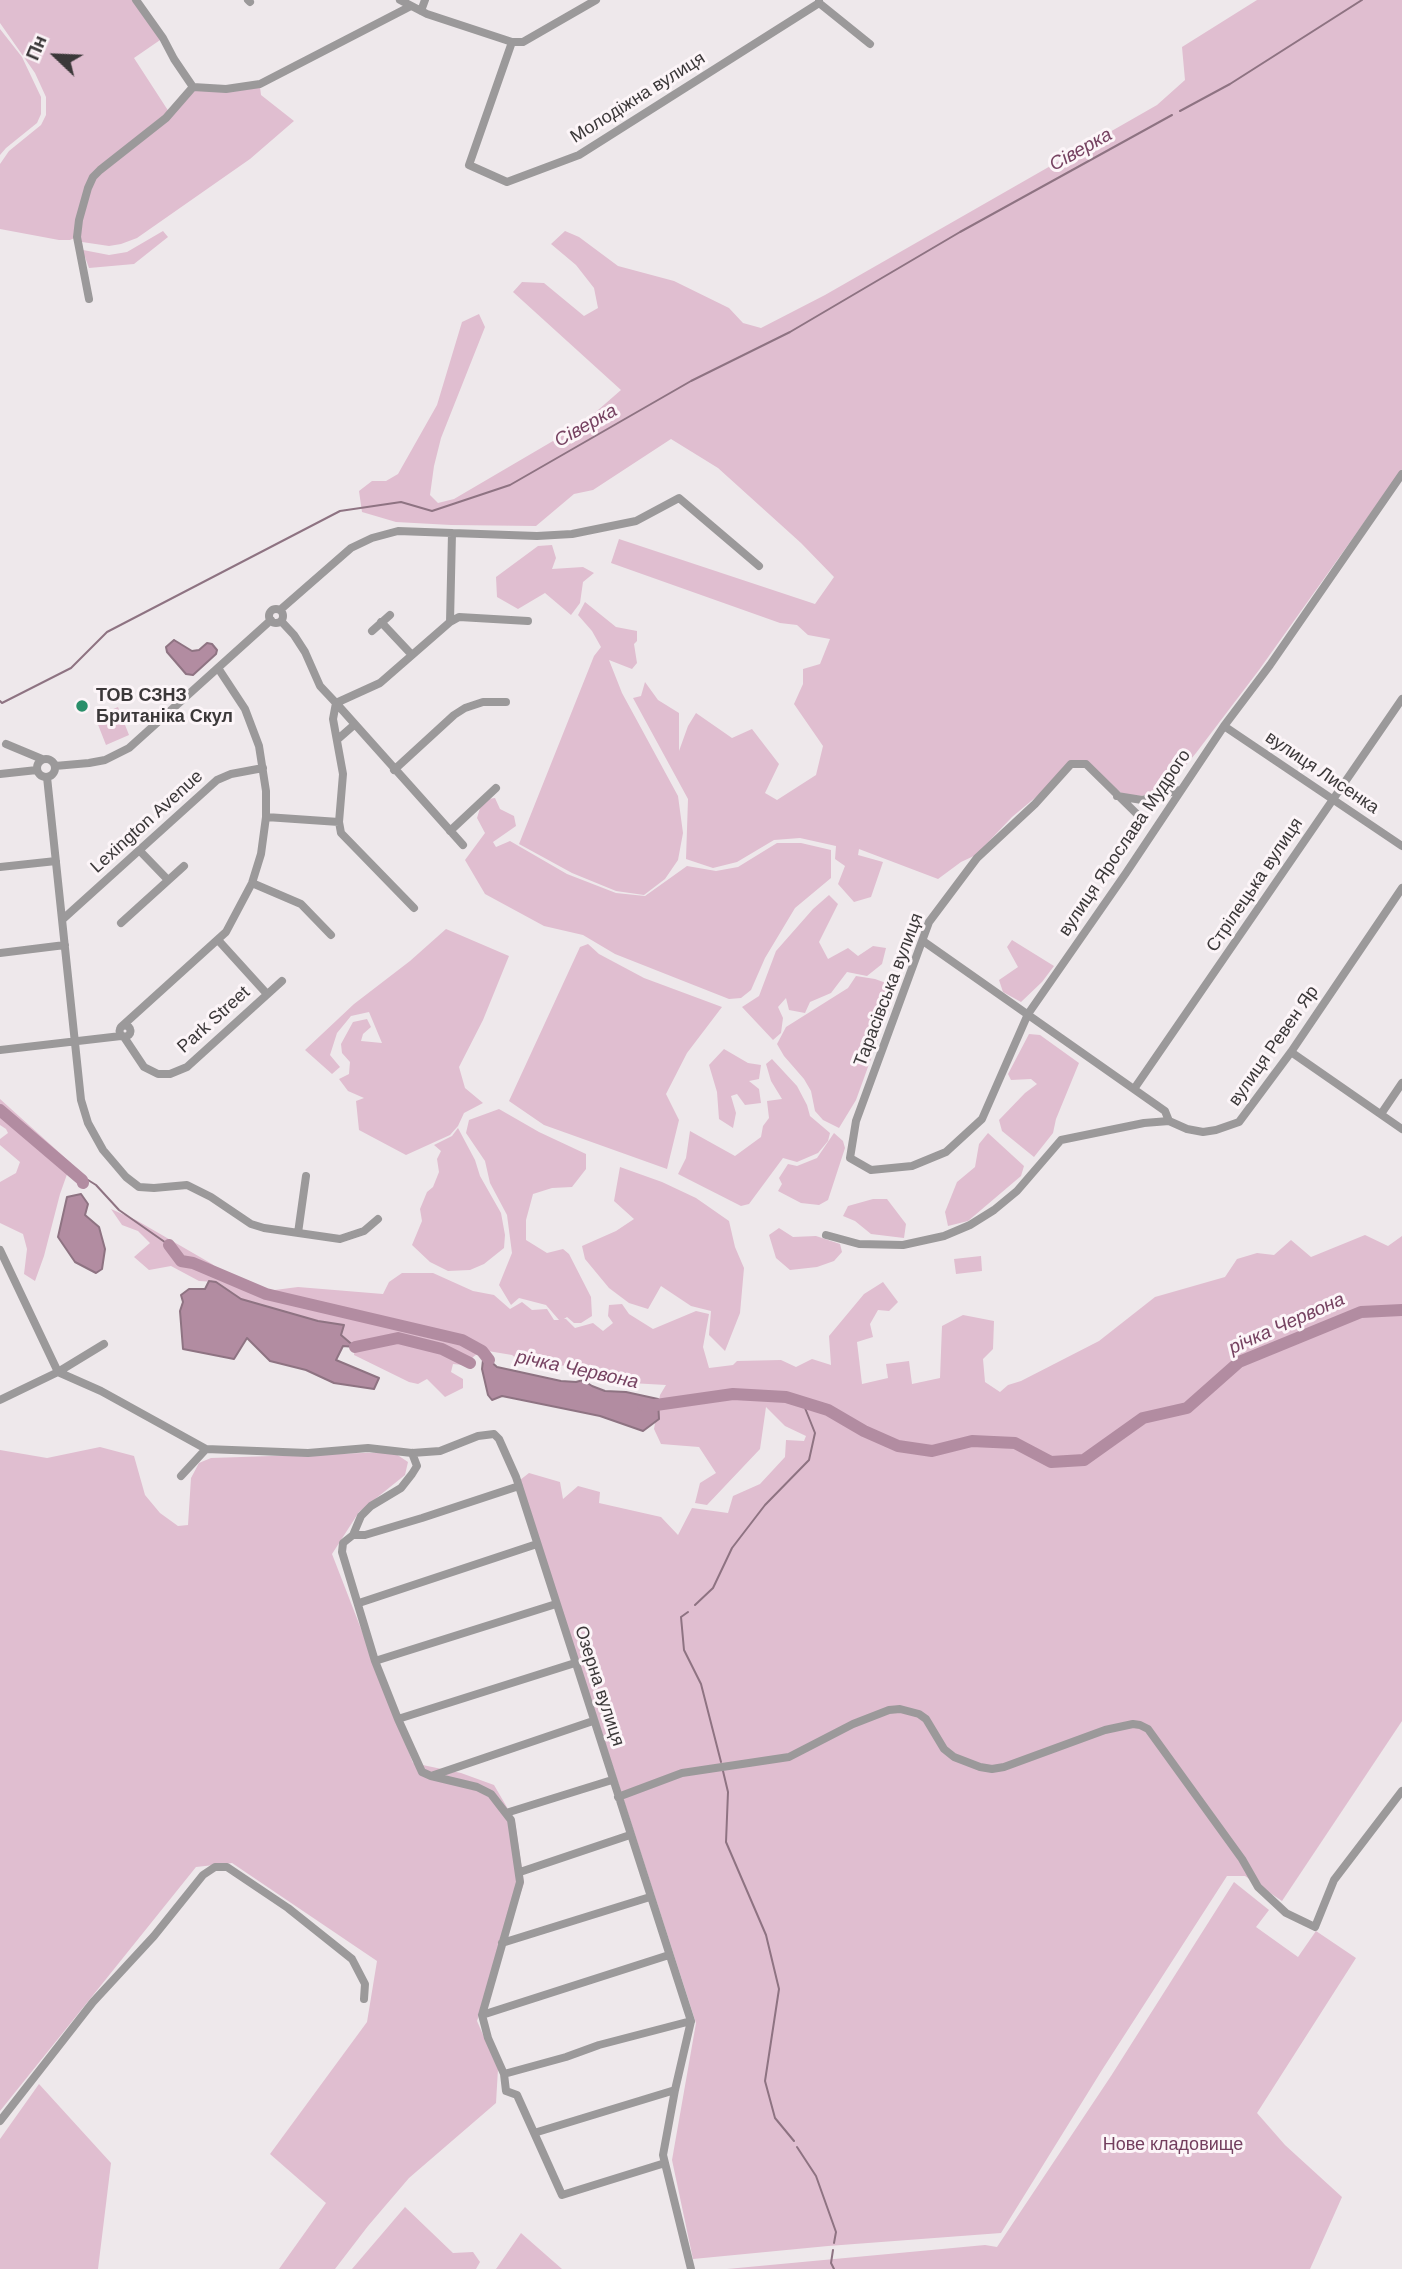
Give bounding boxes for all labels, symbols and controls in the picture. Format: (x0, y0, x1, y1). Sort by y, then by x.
north arrow (21, 21, 91, 91)
text: Пн (22, 32, 51, 63)
street label: Молодіжна вулиця (567, 48, 709, 148)
water label: Сіверка (1046, 124, 1116, 176)
water label: Сіверка (551, 400, 621, 452)
place label: ТОВ СЗНЗ Британіка Скул (96, 685, 233, 728)
marker: ТОВ СЗНЗ Британіка Скул (74, 698, 90, 714)
street label: вулиця Лисенка (1261, 727, 1383, 819)
street label: вулиця Ярослава Мудрого (1054, 746, 1196, 940)
street label: Lexington Avenue (86, 766, 208, 878)
street label: Стрілецька вулиця (1202, 814, 1308, 956)
street label: Тарасівська вулиця (850, 910, 928, 1070)
street label: Park Street (173, 982, 255, 1058)
street label: вулиця Ревен Яр (1224, 982, 1324, 1110)
water label: річка Червона (1226, 1288, 1348, 1360)
water label: річка Червона (514, 1346, 640, 1394)
street label: Озерна вулиця (569, 1623, 629, 1749)
park label: Нове кладовище (1103, 2134, 1243, 2156)

